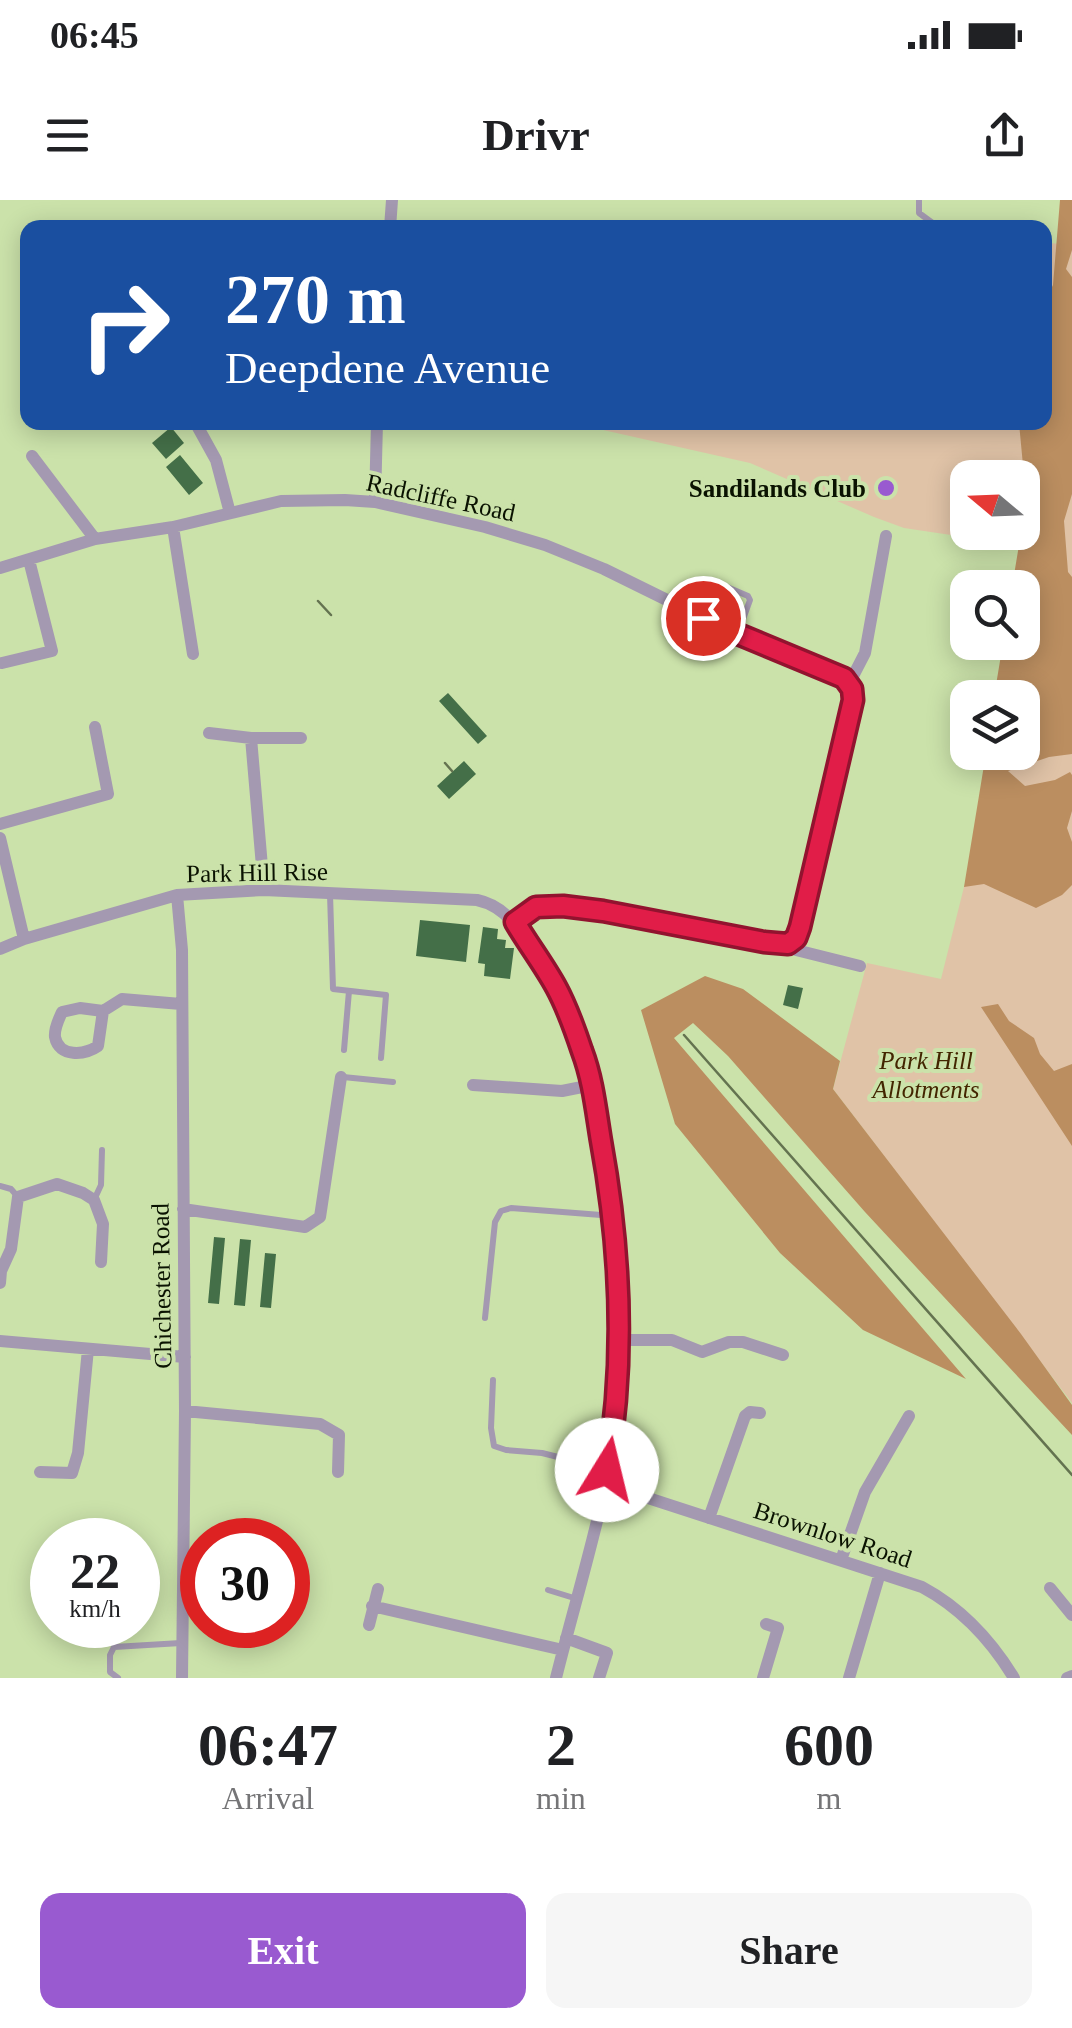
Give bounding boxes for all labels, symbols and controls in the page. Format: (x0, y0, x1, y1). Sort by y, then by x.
text: 06:45 (50, 14, 139, 56)
icon: menu (40, 108, 95, 163)
icon: share (977, 108, 1032, 163)
text: Drivr (482, 110, 590, 160)
icon: right (60, 260, 190, 390)
text: 270 m (225, 261, 406, 338)
text: Deepdene Avenue (225, 343, 550, 393)
north arrow (950, 460, 1040, 550)
map controls (950, 460, 1040, 770)
street label: Radcliffe Road (364, 469, 518, 527)
place label: Sandilands Club (689, 475, 866, 502)
marker: Sandilands Club (875, 477, 897, 499)
button: search (950, 570, 1040, 660)
pin (661, 576, 746, 661)
icon: arrive (676, 591, 731, 646)
button: layers (950, 680, 1040, 770)
street label: Park Hill Rise (186, 858, 328, 887)
park label: Park Hill Allotments (871, 1047, 979, 1103)
street label: Chichester Road (147, 1202, 176, 1369)
position arrow (555, 1418, 659, 1522)
street label: Brownlow Road (750, 1496, 916, 1573)
speed limit sign: 30 (180, 1518, 310, 1648)
text: 22 (70, 1543, 120, 1599)
text: km/h (69, 1595, 121, 1622)
text: 06:47 (198, 1712, 338, 1778)
text: 2 (546, 1712, 576, 1778)
text: 600 (784, 1712, 874, 1778)
text: Arrival (222, 1780, 314, 1816)
text: min (536, 1780, 586, 1816)
text: m (816, 1780, 841, 1816)
button: Exit (40, 1893, 526, 2008)
button: Share (546, 1893, 1032, 2008)

